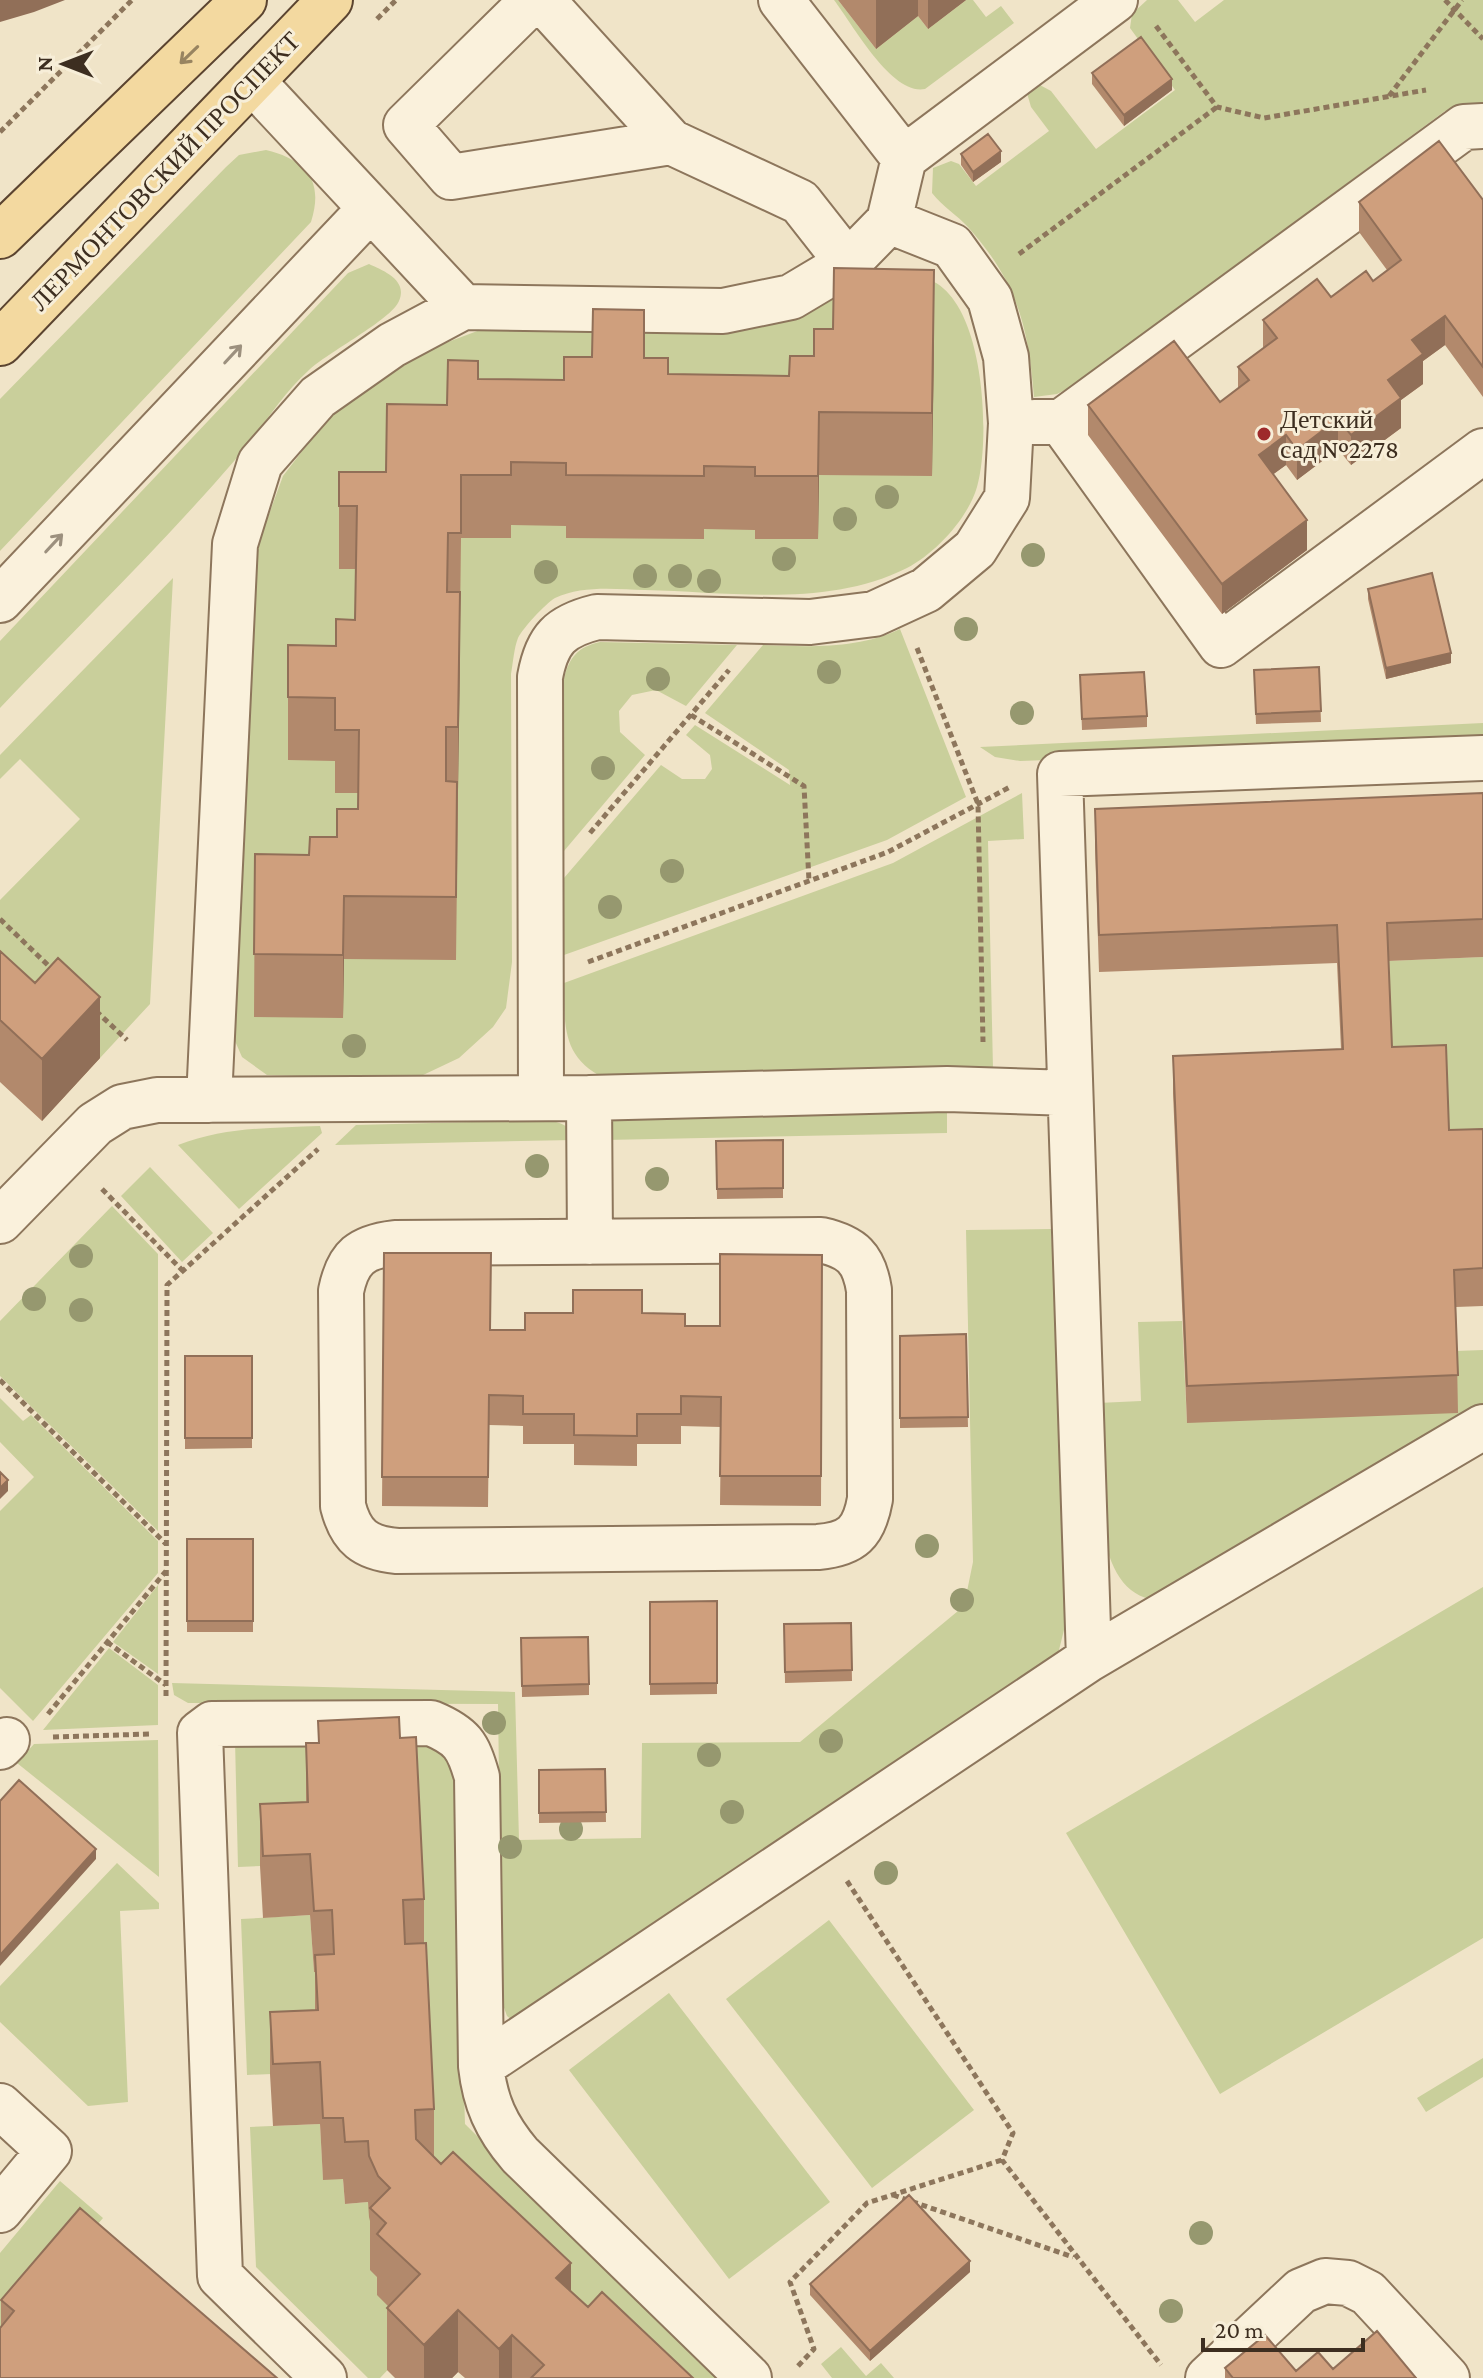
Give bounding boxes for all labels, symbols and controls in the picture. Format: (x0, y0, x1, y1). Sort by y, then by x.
north arrow (24, 24, 104, 104)
street label: ЛЕРМОНТОВСКИЙ ПРОСПЕКТ (25, 26, 306, 316)
one-way arrow (180, 45, 199, 64)
text: N (32, 57, 57, 72)
one-way arrow (223, 344, 242, 364)
place label: Детский сад №2278 (1280, 405, 1399, 464)
marker: Детский сад №2278 (1255, 425, 1273, 443)
one-way arrow (44, 533, 63, 553)
scale bar (1203, 2302, 1363, 2352)
text: 20 m (1215, 2316, 1264, 2343)

